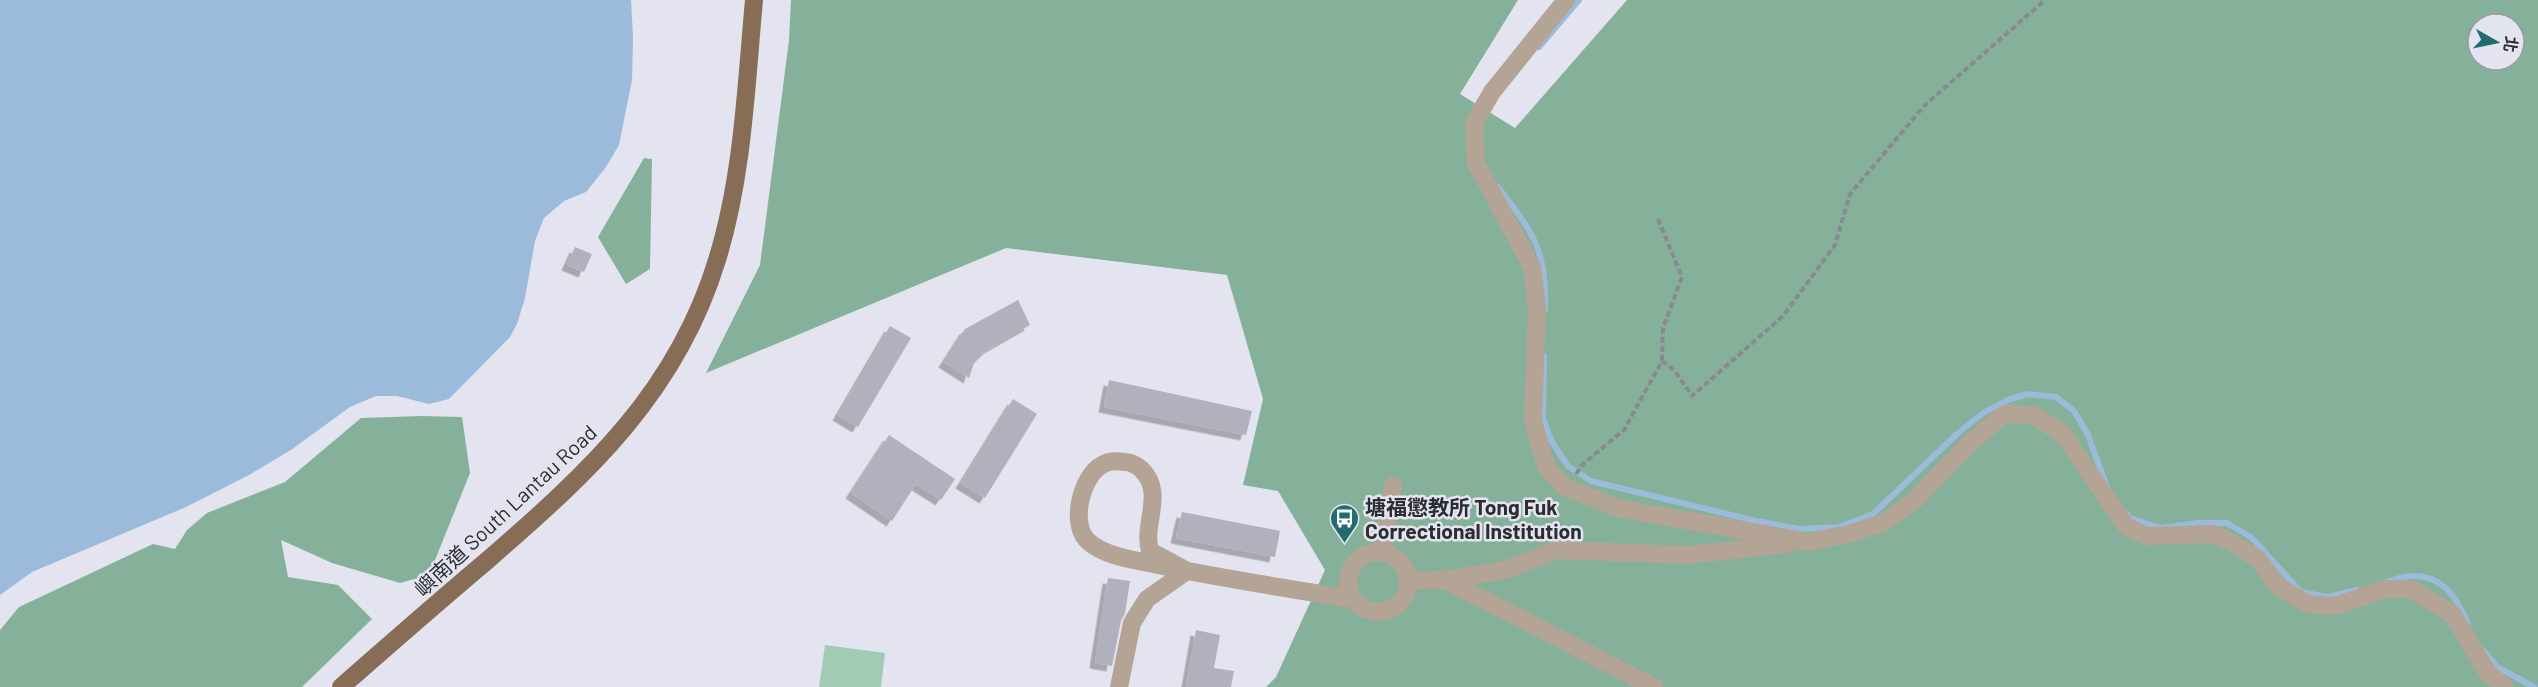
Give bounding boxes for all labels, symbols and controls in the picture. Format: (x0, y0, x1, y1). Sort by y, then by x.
north arrow (2466, 12, 2526, 72)
text: 北 (2501, 35, 2522, 54)
street label: 嶼南道 South Lantau Road (409, 419, 601, 601)
place label: 塘福懲教所 Tong Fuk Correctional Institution (1365, 494, 1582, 543)
bus stop icon: 塘福懲教所 Tong Fuk Correctional Institution (1328, 502, 1360, 544)

